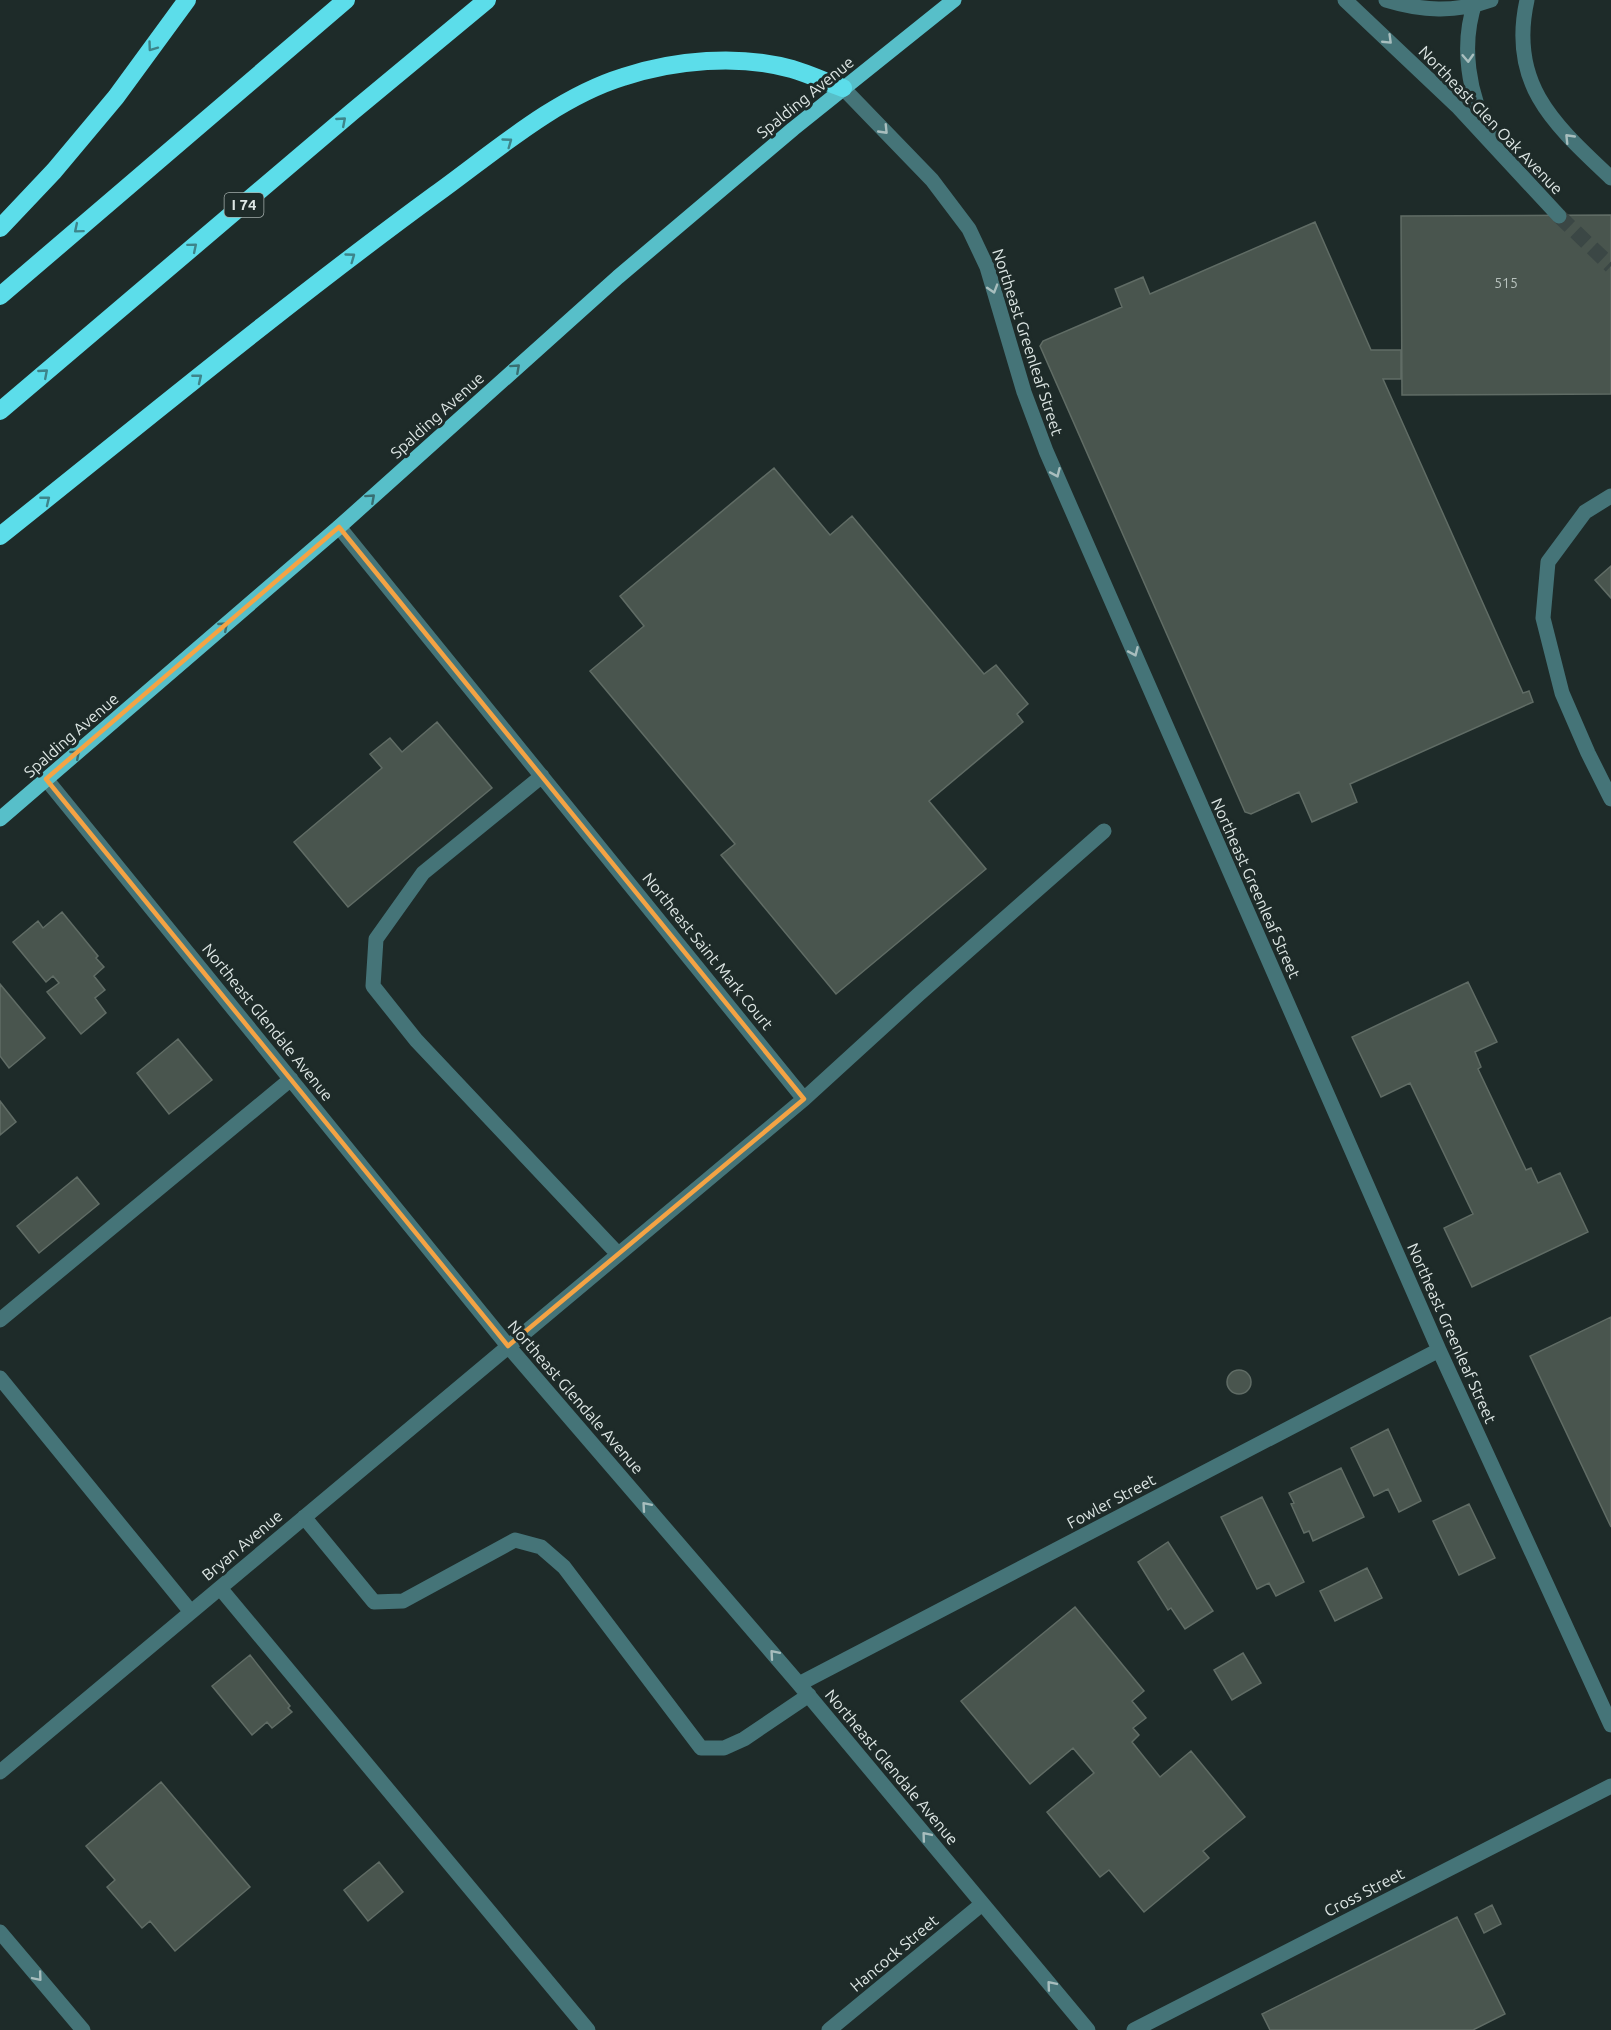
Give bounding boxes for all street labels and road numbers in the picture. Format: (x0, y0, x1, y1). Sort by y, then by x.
street label: Northeast Glen Oak Avenue (1415, 42, 1567, 198)
street label: Spalding Avenue (753, 52, 857, 142)
road number: I 74 (224, 193, 264, 217)
street label: Northeast Greenleaf Street (989, 246, 1067, 438)
street label: Spalding Avenue (387, 368, 487, 462)
street label: Spalding Avenue (20, 689, 122, 781)
street label: Northeast Greenleaf Street (1208, 795, 1304, 982)
street label: Northeast Saint Mark Court (639, 869, 777, 1034)
street label: Northeast Glendale Avenue (199, 940, 337, 1104)
street label: Northeast Greenleaf Street (1404, 1240, 1500, 1427)
street label: Northeast Glendale Avenue (505, 1317, 647, 1477)
street label: Fowler Street (1064, 1470, 1159, 1532)
street label: Bryan Avenue (198, 1506, 286, 1584)
street label: Northeast Glendale Avenue (822, 1686, 962, 1848)
street label: Cross Street (1321, 1864, 1408, 1920)
street label: Hancock Street (846, 1911, 942, 1995)

